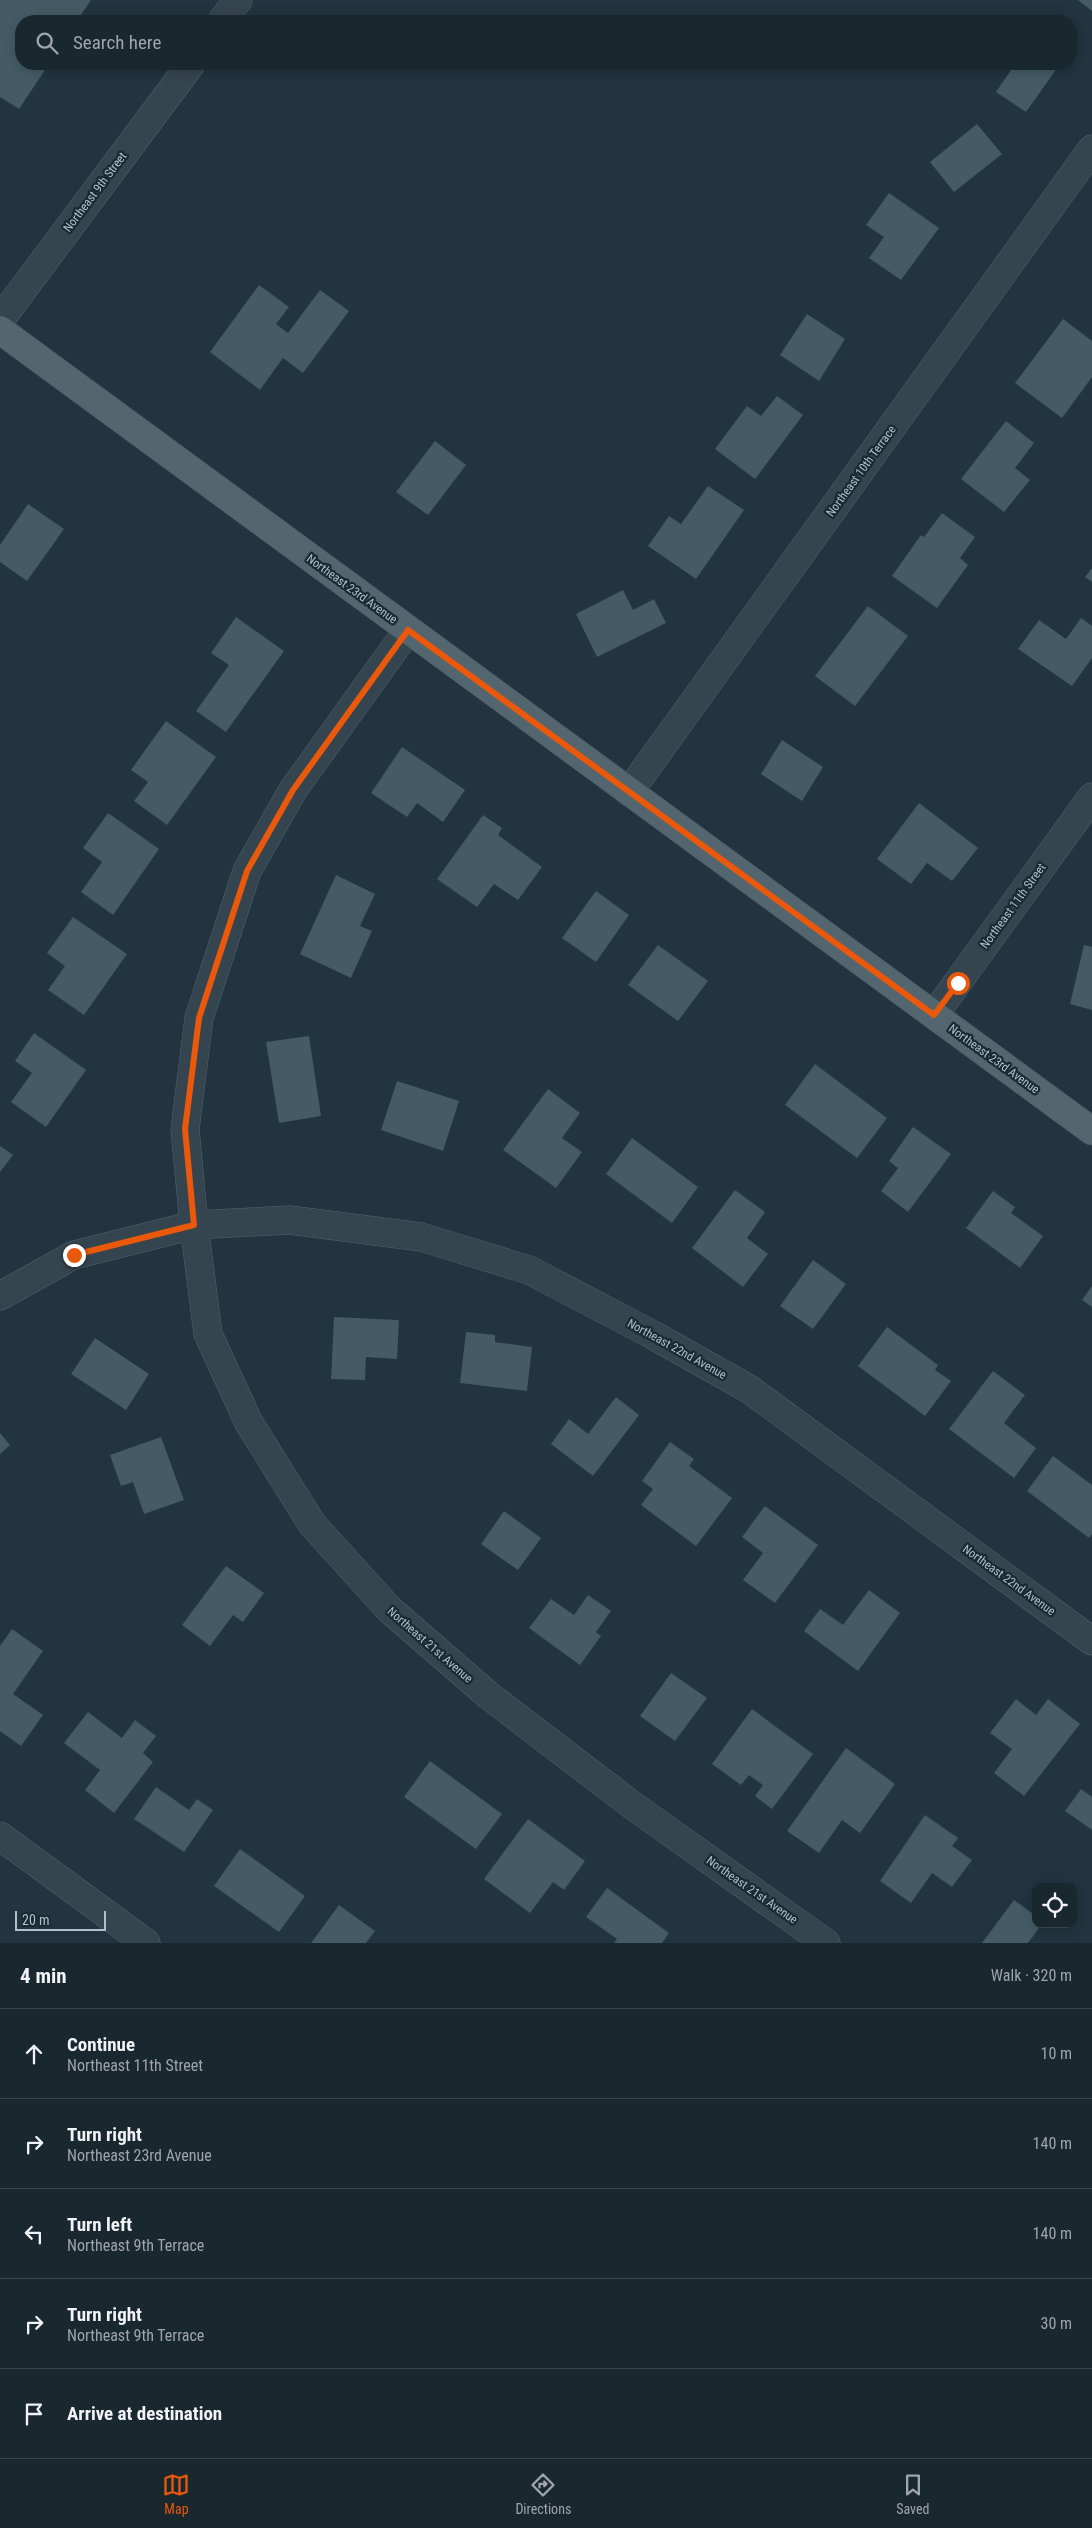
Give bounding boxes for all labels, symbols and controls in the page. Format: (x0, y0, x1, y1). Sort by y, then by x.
search box (15, 15, 1077, 70)
icon: search (33, 29, 61, 57)
text: Search here (73, 31, 161, 54)
street label: Northeast 9th Street (61, 149, 130, 235)
street label: Northeast 10th Terrace (823, 423, 899, 519)
street label: Northeast 23rd Avenue (304, 551, 400, 627)
street label: Northeast 11th Street (977, 860, 1049, 951)
route start (947, 972, 970, 995)
street label: Northeast 23rd Avenue (946, 1021, 1042, 1097)
route end (63, 1244, 86, 1267)
street label: Northeast 22nd Avenue (625, 1316, 729, 1382)
street label: Northeast 22nd Avenue (960, 1542, 1058, 1618)
street label: Northeast 21st Avenue (385, 1604, 476, 1686)
street label: Northeast 21st Avenue (704, 1853, 801, 1927)
map controls (1032, 1883, 1077, 1928)
button: locate (1032, 1883, 1077, 1928)
scale bar (15, 1908, 106, 1931)
text: 20 m (22, 1912, 50, 1928)
text: 4 min (20, 1964, 67, 1988)
text: Walk · 320 m (991, 1966, 1072, 1985)
text: Continue (67, 2033, 135, 2056)
icon: ahead (20, 2040, 48, 2068)
text: 10 m (1040, 2044, 1072, 2063)
text: Northeast 11th Street (67, 2056, 203, 2075)
text: Turn right (67, 2123, 142, 2146)
icon: right (20, 2130, 48, 2158)
text: 140 m (1033, 2134, 1072, 2153)
text: Northeast 23rd Avenue (67, 2146, 212, 2165)
text: Turn left (67, 2213, 132, 2236)
icon: left (20, 2220, 48, 2248)
text: 140 m (1033, 2224, 1072, 2243)
text: Northeast 9th Terrace (67, 2236, 204, 2255)
text: Turn right (67, 2303, 142, 2326)
icon: right (20, 2310, 48, 2338)
text: 30 m (1040, 2314, 1072, 2333)
text: Northeast 9th Terrace (67, 2326, 204, 2345)
icon: arrive (20, 2400, 48, 2428)
text: Arrive at destination (67, 2402, 222, 2425)
tab: Map (162, 2471, 190, 2517)
tab: Directions (515, 2471, 571, 2517)
tab: Saved (896, 2471, 930, 2517)

